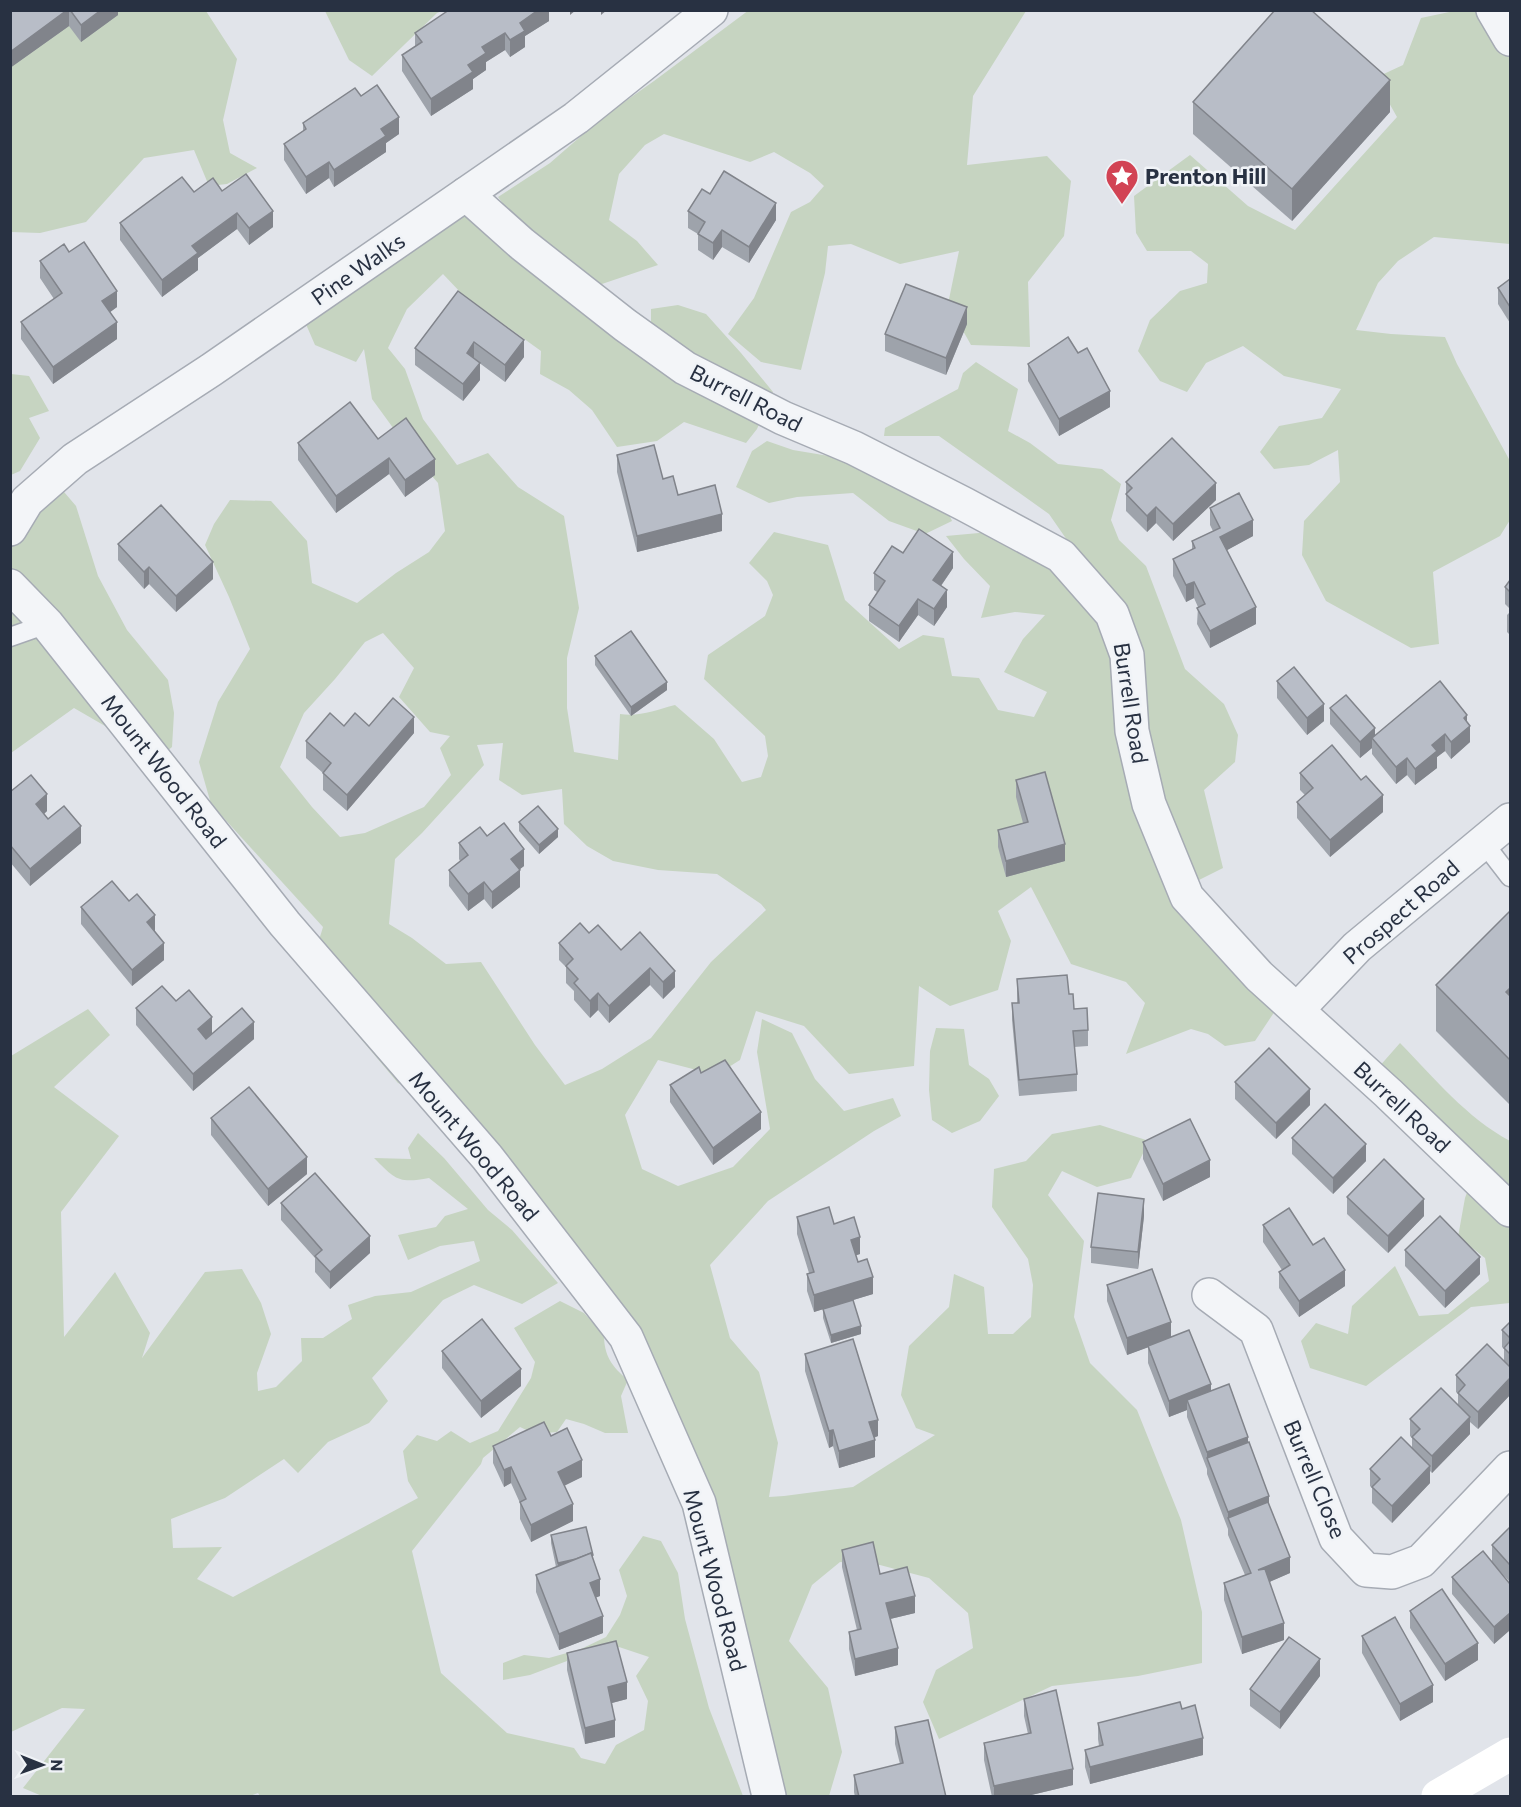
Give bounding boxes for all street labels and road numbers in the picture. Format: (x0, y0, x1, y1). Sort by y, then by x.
street label: Pine Walks (306, 227, 410, 311)
street label: Burrell Road (686, 358, 807, 437)
street label: Burrell Road (1109, 641, 1154, 765)
street label: Mount Wood Road (96, 688, 233, 853)
street label: Prospect Road (1337, 854, 1464, 969)
street label: Burrell Road (1348, 1055, 1456, 1158)
street label: Mount Wood Road (404, 1065, 545, 1226)
street label: Burrell Close (1278, 1416, 1352, 1542)
street label: Mount Wood Road (678, 1486, 753, 1674)

